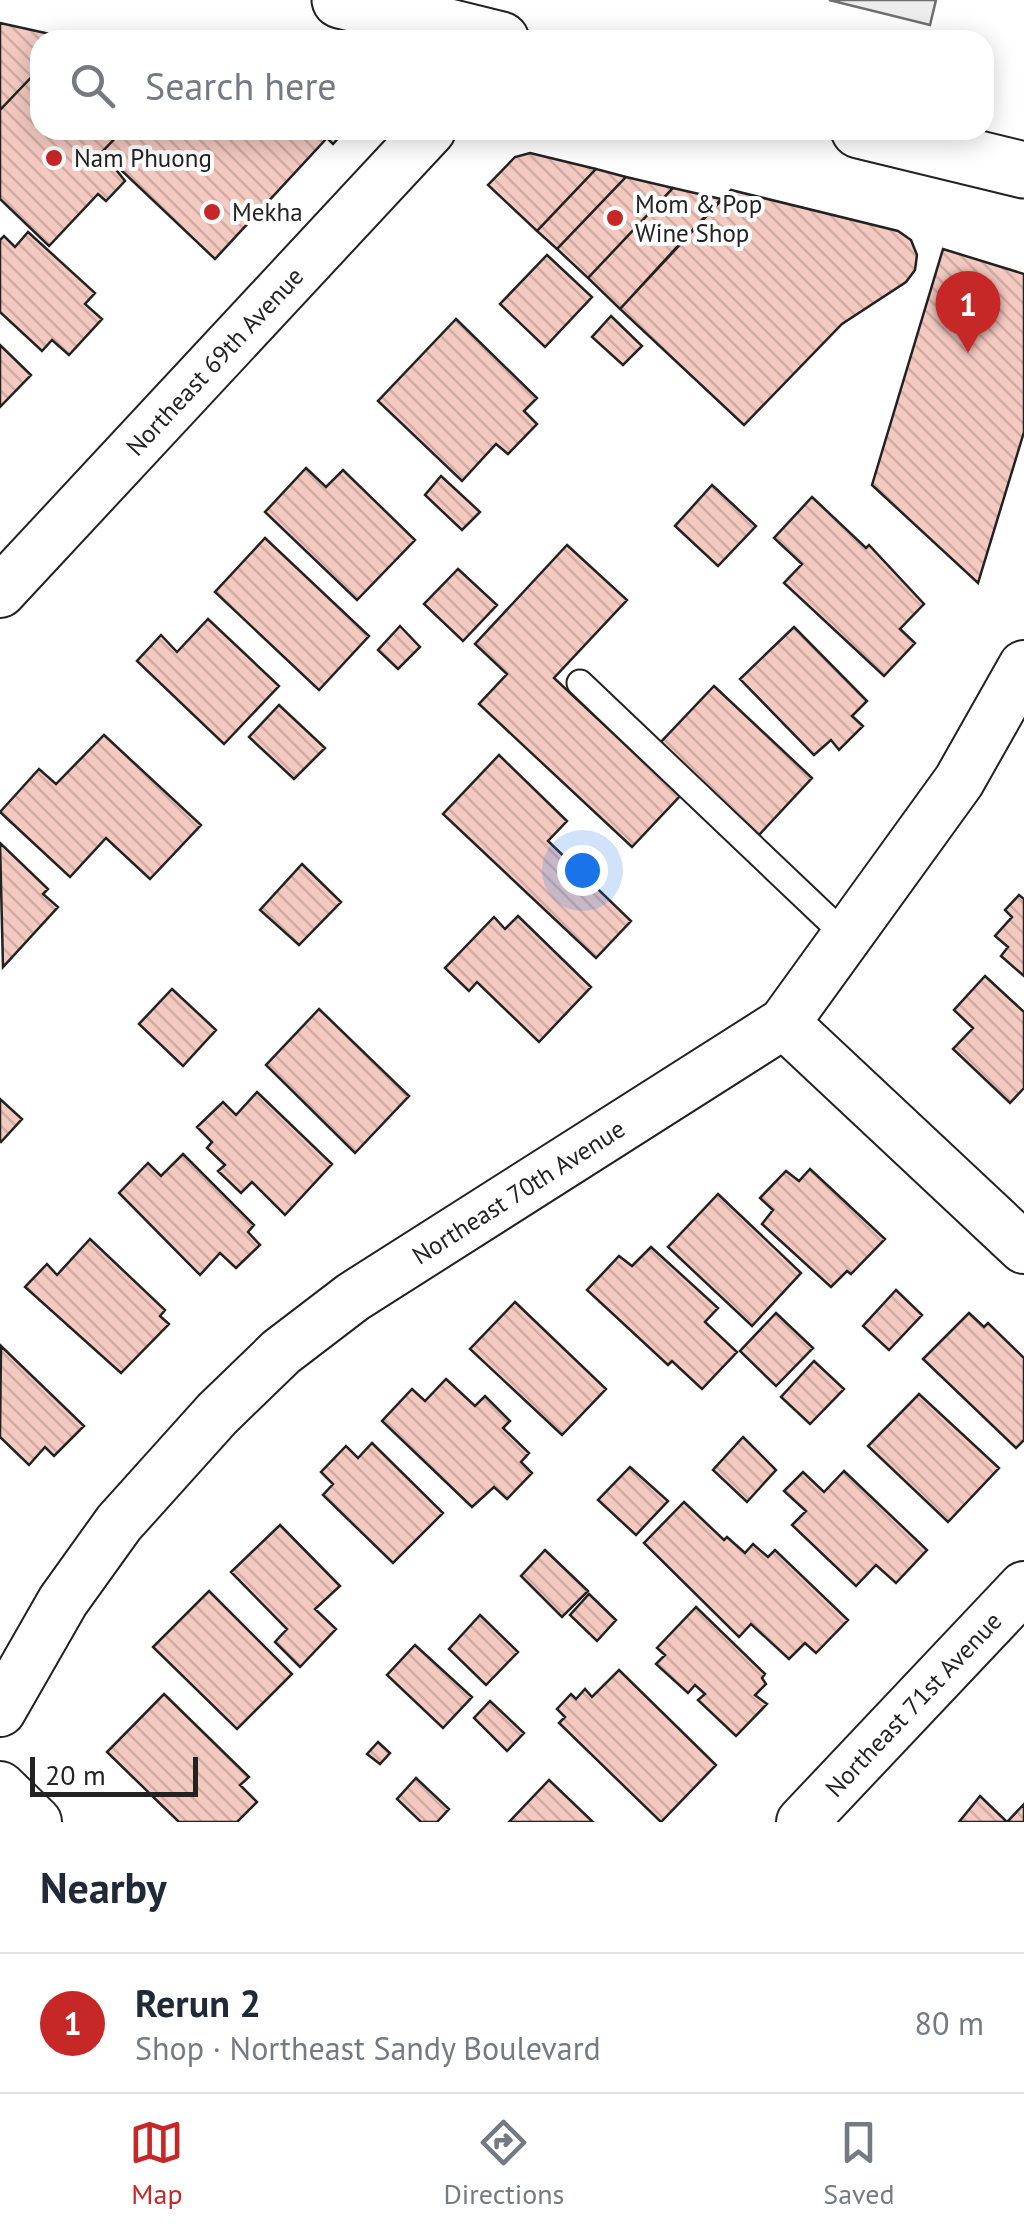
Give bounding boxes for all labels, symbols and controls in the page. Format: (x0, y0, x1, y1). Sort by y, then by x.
search box (30, 30, 994, 140)
icon: search (65, 58, 120, 113)
text: Search here (145, 61, 337, 110)
place label: Nam Phuong (74, 142, 212, 174)
marker: Nam Phuong (43, 147, 65, 169)
place label: Mom & Pop Wine Shop (635, 188, 762, 249)
place label: Mekha (232, 196, 303, 228)
marker: Mekha (201, 201, 223, 223)
marker: Mom & Pop Wine Shop (604, 207, 626, 229)
street label: Northeast 69th Avenue (119, 260, 310, 462)
pin: 1 (936, 270, 1000, 353)
your location (557, 845, 608, 896)
street label: Northeast 70th Avenue (406, 1112, 631, 1271)
street label: Northeast 71st Avenue (818, 1605, 1008, 1803)
scale bar (30, 1752, 198, 1796)
text: 20 m (45, 1756, 106, 1793)
text: Nearby (40, 1860, 167, 1915)
text: Rerun 2 (135, 1978, 261, 2027)
text: 1 (63, 2002, 82, 2044)
text: 80 m (915, 2002, 984, 2044)
text: Shop · Northeast Sandy Boulevard (135, 2027, 601, 2069)
tab: Map (129, 2115, 184, 2212)
tab: Directions (443, 2115, 564, 2212)
tab: Saved (823, 2115, 895, 2212)

